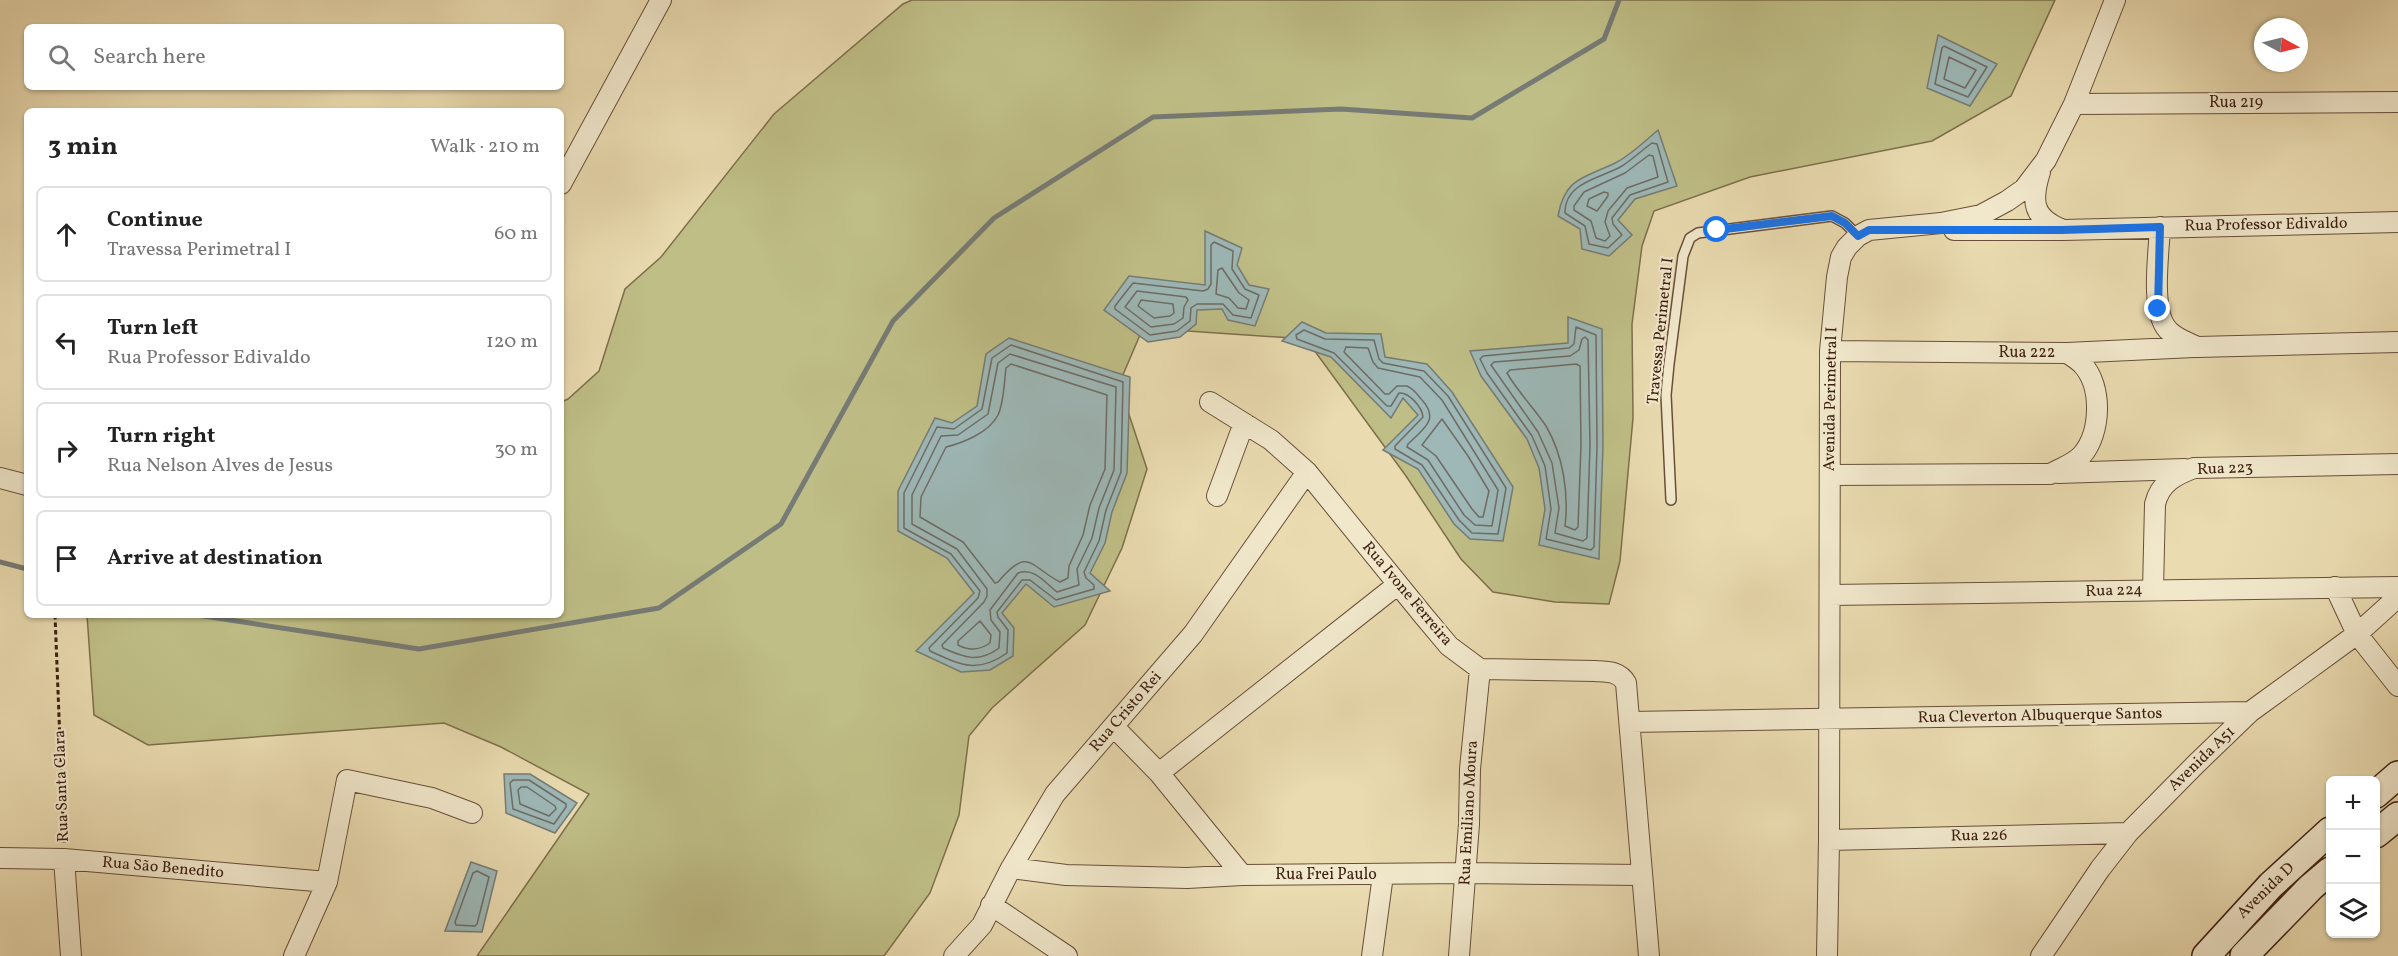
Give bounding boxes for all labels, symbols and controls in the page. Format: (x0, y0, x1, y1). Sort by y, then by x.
north arrow (2254, 18, 2308, 72)
search box (24, 24, 564, 90)
icon: search (45, 41, 78, 74)
text: Search here (93, 42, 206, 73)
street label: Rua 219 (2209, 92, 2263, 114)
text: 3 min (48, 129, 118, 165)
text: Walk · 210 m (430, 133, 540, 161)
text: Continue (107, 205, 203, 236)
street label: Rua Professor Edivaldo (2184, 213, 2348, 237)
route start (1703, 216, 1729, 242)
icon: ahead (50, 218, 83, 251)
text: 60 m (494, 220, 538, 248)
text: Travessa Perimetral I (107, 236, 291, 264)
street label: Travessa Perimetral I (1642, 257, 1680, 405)
route end (2144, 295, 2170, 321)
text: Turn left (107, 313, 198, 344)
icon: left (50, 326, 83, 359)
street label: Avenida Perimetral I (1819, 327, 1843, 471)
text: 120 m (486, 328, 538, 356)
street label: Rua 222 (1999, 342, 2055, 364)
text: Rua Professor Edivaldo (107, 344, 311, 372)
text: Turn right (107, 421, 215, 452)
icon: right (50, 434, 83, 467)
text: 30 m (494, 436, 538, 464)
text: Rua Nelson Alves de Jesus (107, 452, 333, 480)
street label: Rua 223 (2197, 457, 2253, 481)
street label: Rua Ivone Ferreira (1357, 537, 1457, 651)
icon: arrive (50, 542, 83, 575)
text: Arrive at destination (107, 543, 323, 574)
street label: Rua 224 (2085, 579, 2143, 603)
street label: Rua Cristo Rei (1085, 667, 1167, 757)
street label: Rua Cleverton Albuquerque Santos (1917, 703, 2163, 729)
street label: Avenida A51 (2164, 721, 2240, 797)
street label: Rua Santa Clara (49, 730, 75, 842)
street label: Rua Emiliano Moura (1454, 740, 1484, 886)
map controls (2326, 776, 2380, 938)
button: + (2326, 776, 2380, 830)
street label: Rua 226 (1951, 825, 2007, 847)
button: − (2326, 830, 2380, 884)
street label: Rua São Benedito (101, 852, 225, 884)
street label: Avenida D (2232, 858, 2300, 924)
street label: Rua Frei Paulo (1275, 864, 1377, 886)
button: layers (2326, 884, 2380, 938)

